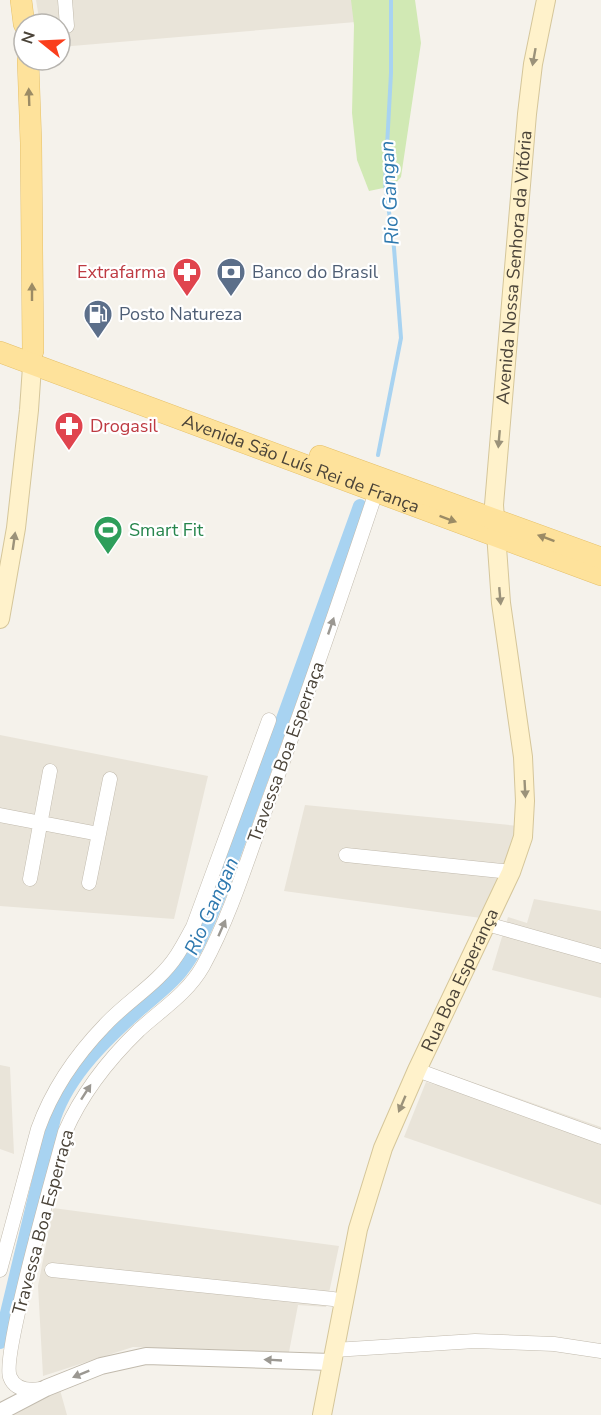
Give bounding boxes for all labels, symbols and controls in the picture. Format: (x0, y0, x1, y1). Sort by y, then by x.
north arrow (12, 12, 72, 72)
text: N (16, 29, 41, 47)
one-way arrow (529, 48, 538, 67)
one-way arrow (25, 88, 34, 107)
street label: Avenida Nossa Senhora da Vitória (491, 129, 538, 405)
water label: Rio Gangan (373, 140, 406, 246)
pharmacy icon: Extrafarma (171, 256, 203, 298)
bank icon: Banco do Brasil (215, 256, 247, 298)
place label: Extrafarma (77, 260, 166, 284)
place label: Banco do Brasil (252, 260, 379, 284)
one-way arrow (27, 283, 37, 302)
fuel station icon: Posto Natureza (82, 298, 114, 340)
place label: Posto Natureza (119, 302, 242, 326)
street label: Avenida São Luís Rei de França (179, 409, 423, 519)
pharmacy icon: Drogasil (53, 410, 85, 452)
place label: Drogasil (90, 414, 159, 438)
one-way arrow (494, 430, 504, 449)
sports icon: Smart Fit (92, 514, 124, 556)
one-way arrow (440, 515, 458, 525)
place label: Smart Fit (129, 518, 204, 542)
one-way arrow (10, 531, 19, 550)
one-way arrow (537, 533, 555, 543)
one-way arrow (496, 586, 505, 605)
one-way arrow (326, 617, 336, 635)
street label: Travessa Boa Esperraça (242, 658, 330, 846)
one-way arrow (520, 779, 529, 798)
water label: Rio Gangan (178, 853, 245, 959)
street label: Rua Boa Esperança (416, 904, 504, 1055)
one-way arrow (217, 919, 226, 936)
one-way arrow (80, 1085, 92, 1101)
one-way arrow (397, 1096, 407, 1114)
street label: Travessa Boa Esperraça (7, 1127, 79, 1317)
one-way arrow (263, 1355, 282, 1364)
one-way arrow (71, 1369, 89, 1379)

